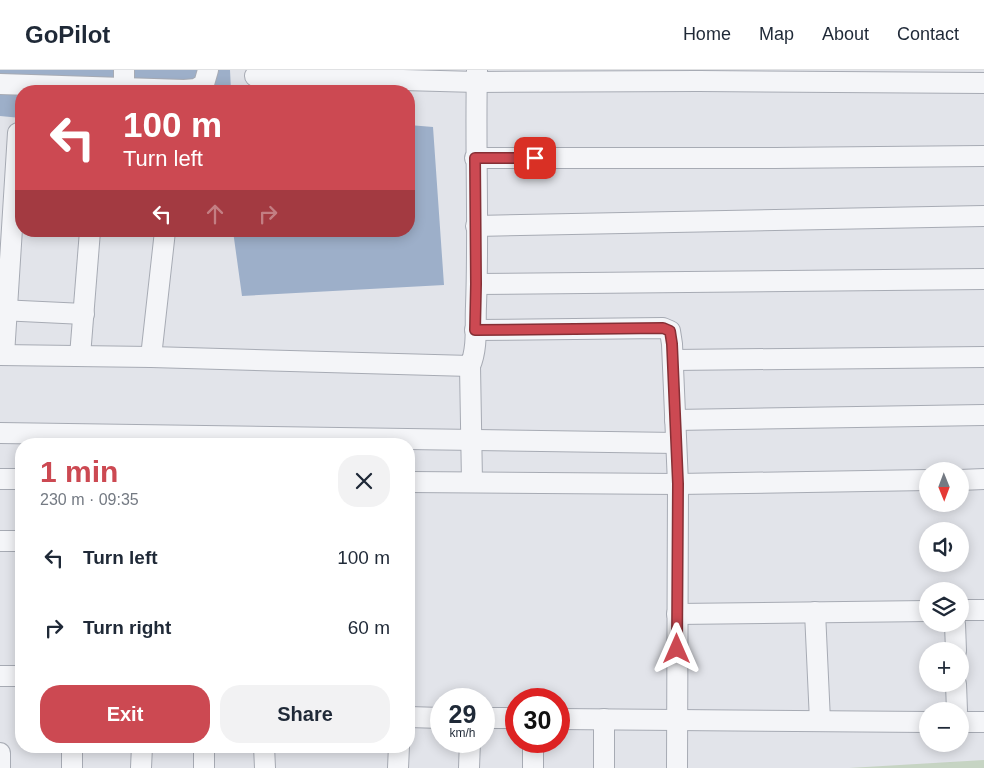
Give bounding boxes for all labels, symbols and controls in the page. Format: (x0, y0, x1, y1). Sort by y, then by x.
text: GoPilot (25, 21, 110, 48)
text: Home (683, 24, 731, 44)
text: Map (759, 24, 794, 44)
text: About (822, 24, 869, 44)
text: Contact (897, 24, 959, 44)
icon: left (40, 105, 105, 170)
text: 100 m (123, 105, 222, 144)
pin (514, 137, 556, 179)
icon: arrive (521, 144, 549, 172)
text: Turn left (123, 146, 203, 171)
icon: left (148, 200, 176, 228)
icon: ahead (201, 200, 229, 228)
icon: right (254, 200, 282, 228)
text: 1 min (40, 455, 118, 488)
button: close (338, 455, 390, 507)
north arrow (919, 462, 969, 512)
map controls (919, 462, 969, 752)
text: 230 m · 09:35 (40, 491, 139, 508)
button: sound (919, 522, 969, 572)
icon: left (40, 544, 68, 572)
text: Turn left (83, 547, 158, 568)
text: 100 m (337, 547, 390, 568)
button: layers (919, 582, 969, 632)
icon: right (40, 614, 68, 642)
text: Turn right (83, 617, 171, 638)
text: 60 m (348, 617, 390, 638)
position arrow (650, 622, 702, 674)
button: + (919, 642, 969, 692)
button: Exit (40, 685, 210, 743)
button: Share (220, 685, 390, 743)
speed limit sign: 30 (505, 688, 570, 753)
text: 29 (449, 700, 476, 728)
button: − (919, 702, 969, 752)
text: km/h (449, 726, 476, 740)

